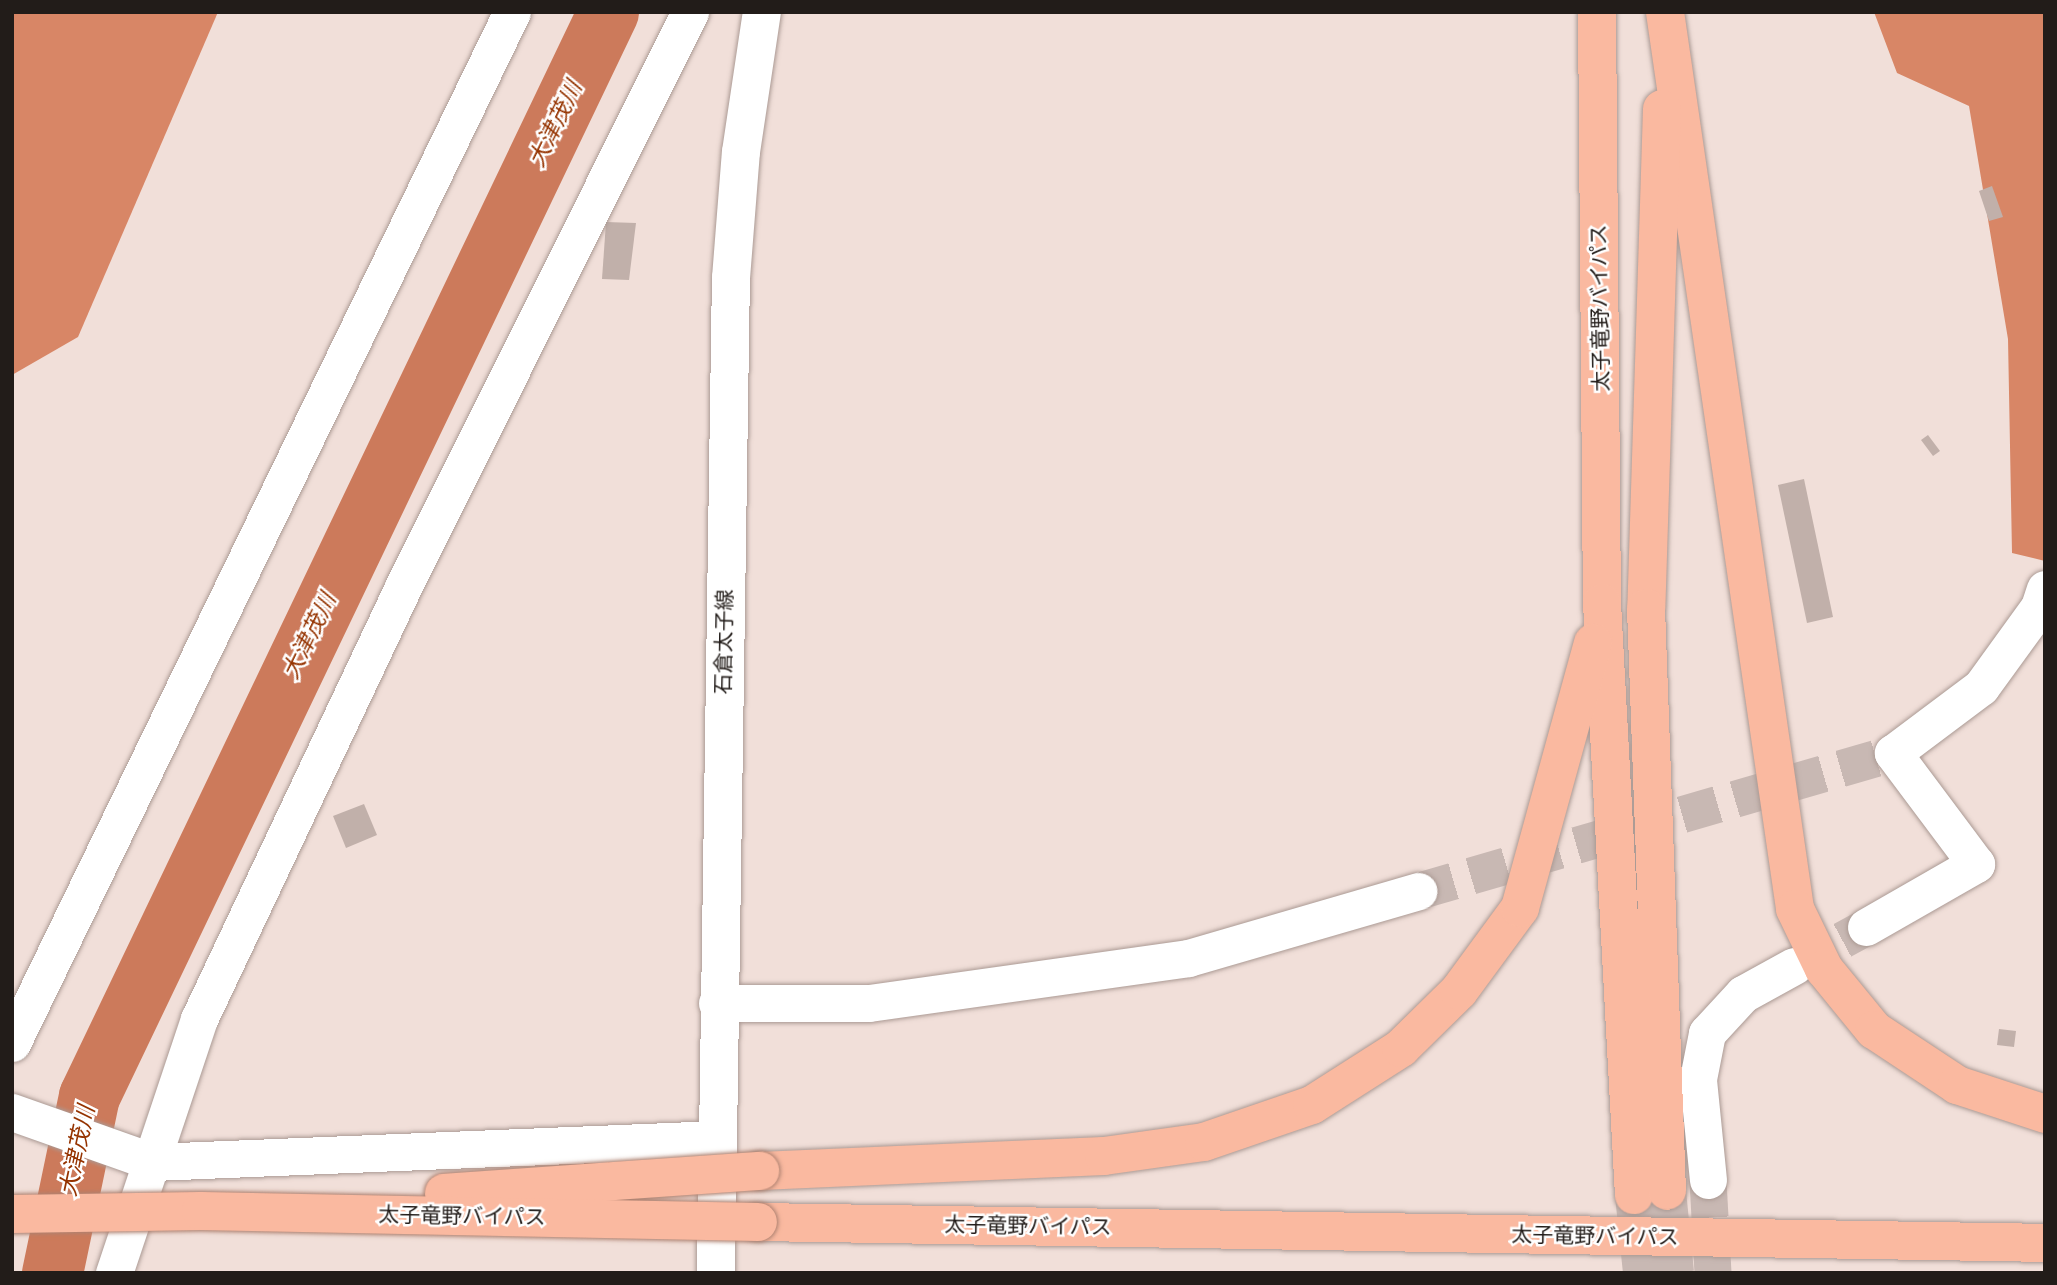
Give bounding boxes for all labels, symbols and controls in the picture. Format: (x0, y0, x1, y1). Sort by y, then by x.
water label: 大津茂川 (522, 77, 588, 171)
street label: 太子竜野バイパス (1586, 224, 1614, 392)
water label: 大津茂川 (276, 589, 342, 683)
street label: 石倉太子線 (710, 589, 738, 695)
water label: 大津茂川 (54, 1103, 100, 1199)
street label: 太子竜野バイパス (378, 1202, 546, 1230)
street label: 太子竜野バイパス (944, 1212, 1112, 1240)
street label: 太子竜野バイパス (1511, 1222, 1679, 1250)

